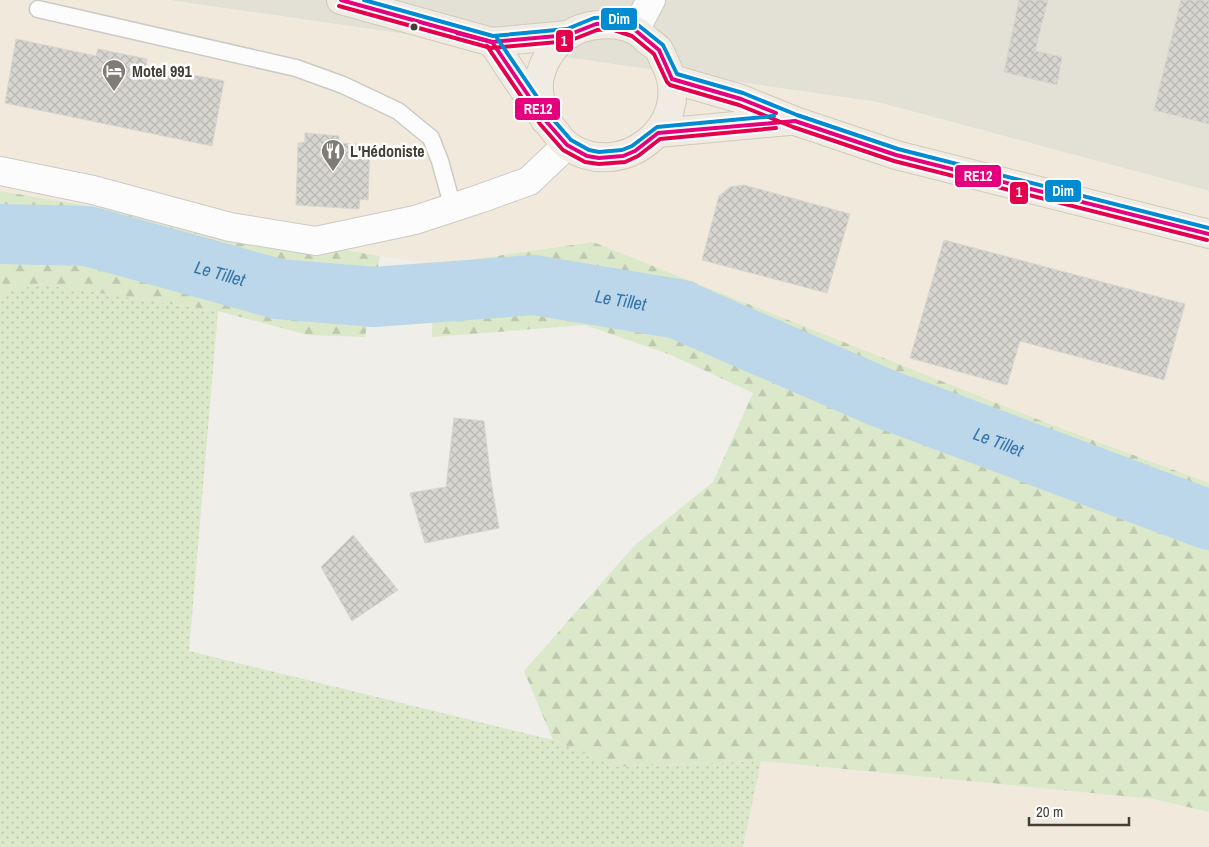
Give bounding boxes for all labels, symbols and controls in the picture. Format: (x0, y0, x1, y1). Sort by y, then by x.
line badge: Dim (600, 7, 638, 31)
text: Dim (608, 10, 630, 28)
unlabelled marker (409, 22, 419, 32)
line badge: 1 (555, 29, 574, 53)
text: 1 (561, 32, 568, 50)
hotel icon: Motel 991 (101, 58, 127, 92)
place label: Motel 991 (132, 60, 192, 82)
line badge: RE12 (514, 97, 561, 121)
text: RE12 (524, 100, 552, 118)
restaurant icon: L'Hédoniste (320, 138, 346, 172)
place label: L'Hédoniste (350, 140, 425, 162)
line badge: RE12 (954, 164, 1002, 188)
text: RE12 (964, 167, 992, 185)
line badge: Dim (1044, 179, 1082, 203)
line badge: 1 (1009, 181, 1029, 205)
text: Dim (1052, 182, 1074, 200)
text: 1 (1016, 183, 1023, 201)
water label: Le Tillet (192, 254, 249, 292)
water label: Le Tillet (593, 283, 649, 316)
water label: Le Tillet (970, 421, 1028, 462)
scale bar (1029, 794, 1129, 826)
text: 20 m (1036, 801, 1063, 822)

